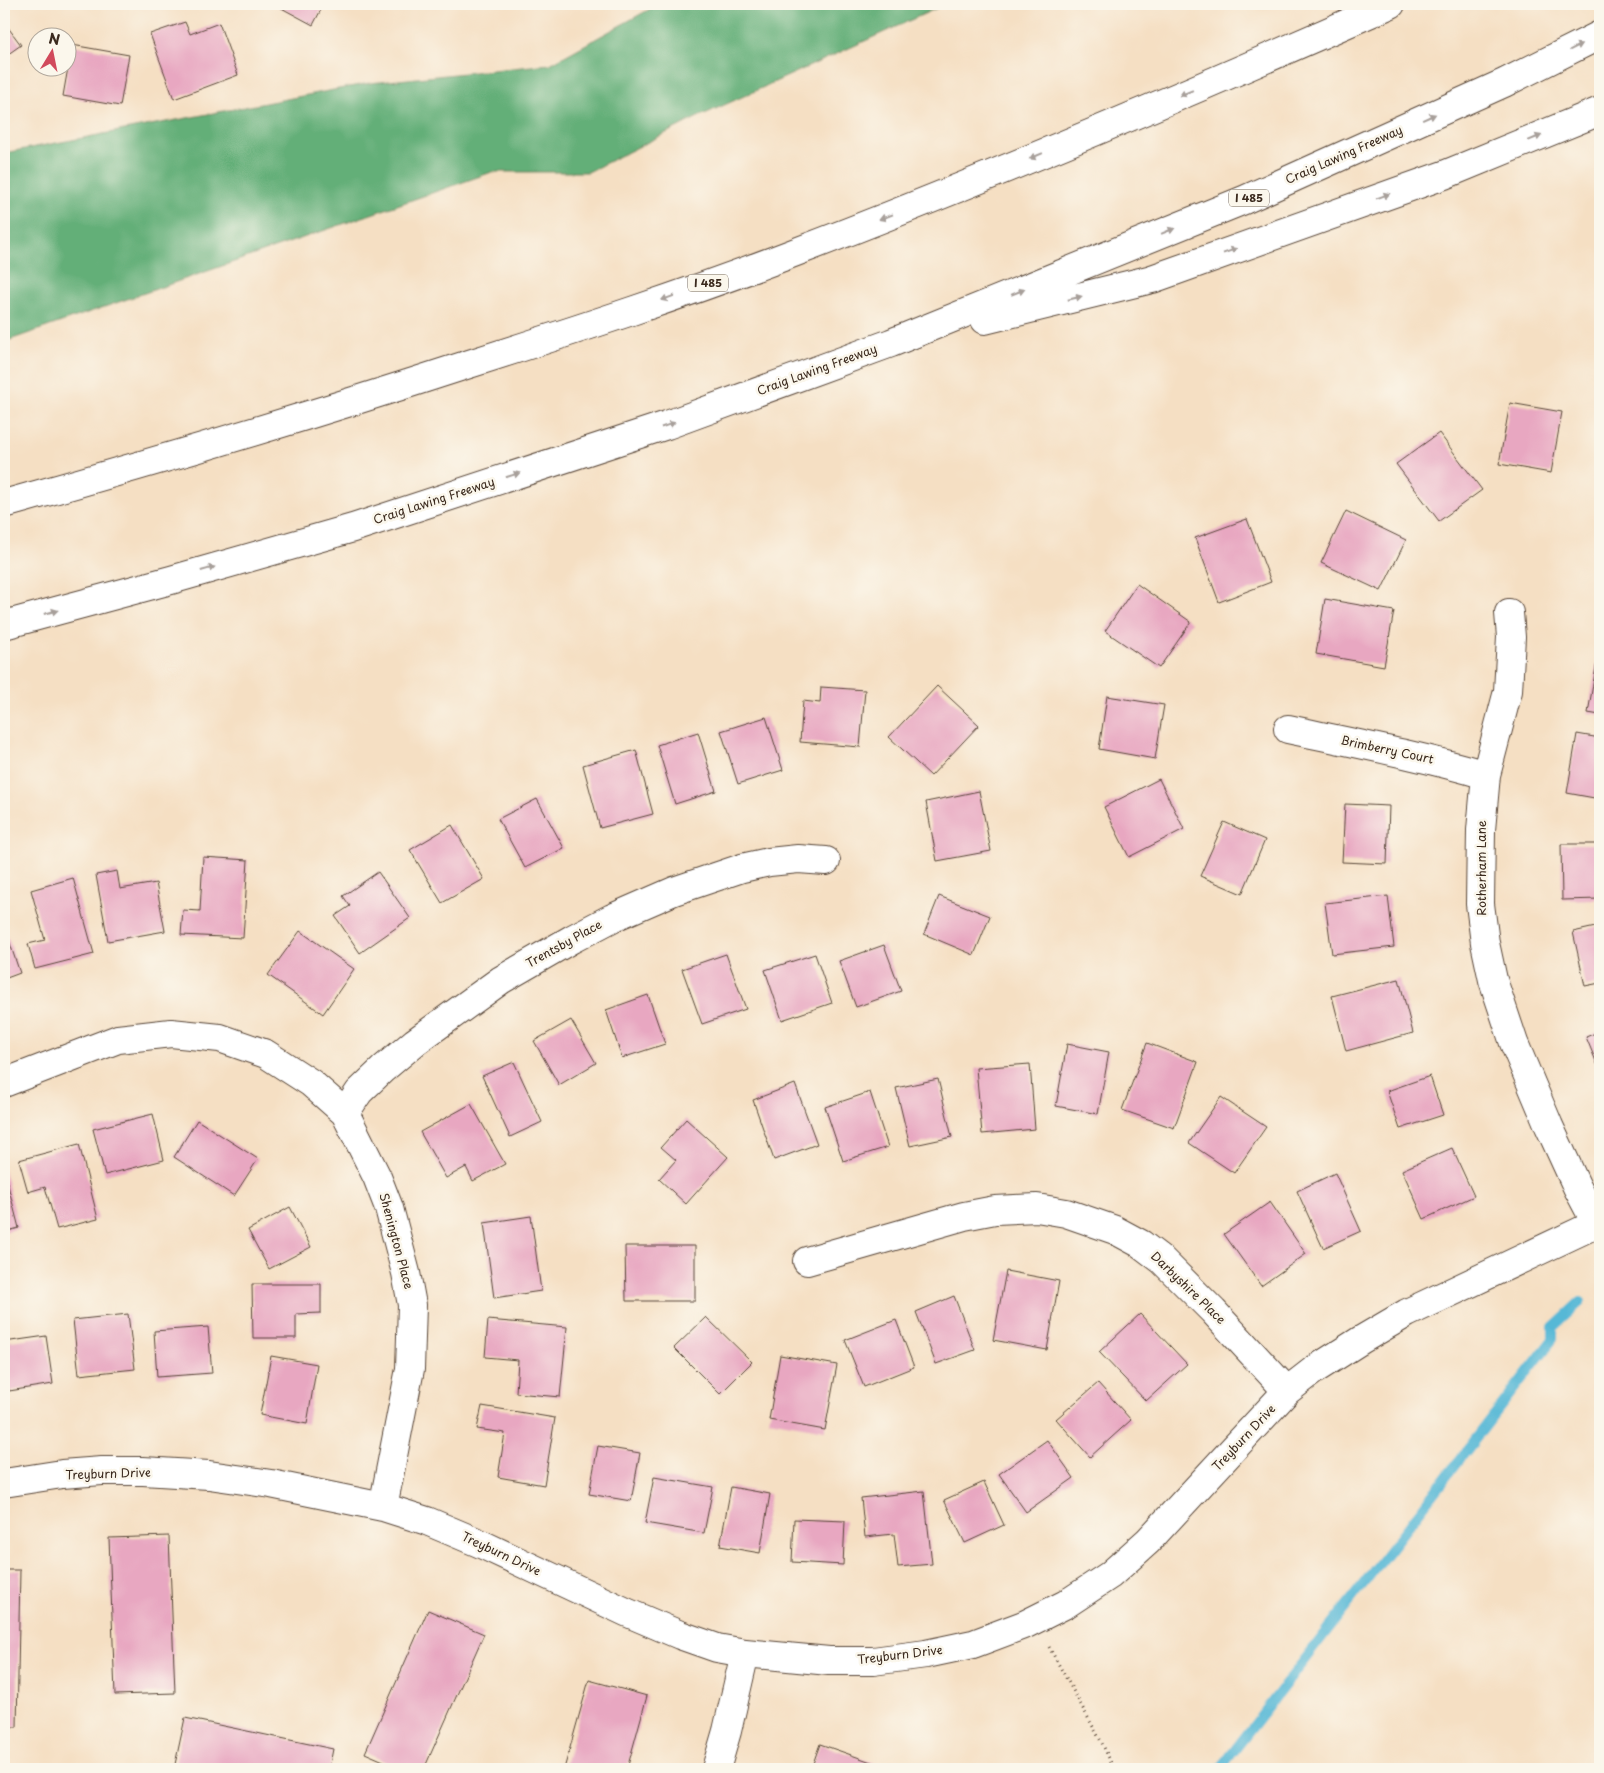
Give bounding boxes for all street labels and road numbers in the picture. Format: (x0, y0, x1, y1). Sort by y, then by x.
street label: Craig Lawing Freeway (1282, 120, 1405, 188)
road number: I 485 (1229, 190, 1269, 207)
road number: I 485 (688, 274, 728, 292)
street label: Craig Lawing Freeway (754, 339, 879, 399)
street label: Craig Lawing Freeway (371, 472, 497, 528)
street label: Brimberry Court (1339, 730, 1435, 768)
street label: Rotherham Lane (1472, 820, 1490, 916)
street label: Trentsby Place (522, 915, 605, 971)
street label: Shenington Place (375, 1191, 418, 1291)
street label: Darbyshire Place (1147, 1247, 1230, 1328)
street label: Treyburn Drive (1208, 1400, 1279, 1475)
street label: Treyburn Drive (65, 1463, 151, 1483)
street label: Treyburn Drive (459, 1527, 544, 1579)
street label: Treyburn Drive (856, 1640, 943, 1668)

